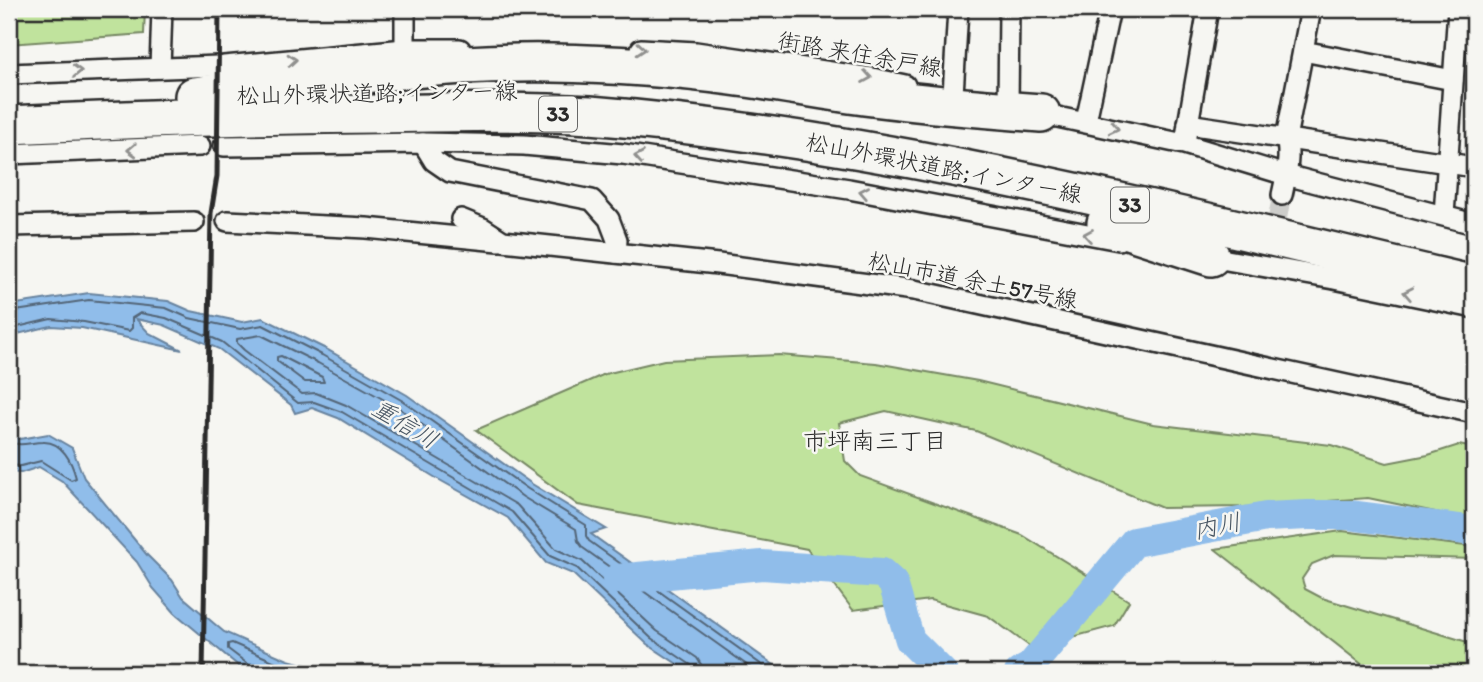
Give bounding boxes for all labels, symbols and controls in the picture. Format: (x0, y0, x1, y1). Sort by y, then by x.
street label: 街路 来住余戸線 (776, 26, 944, 82)
one-way arrow (636, 41, 647, 56)
one-way arrow (286, 52, 298, 67)
one-way arrow (72, 63, 83, 78)
one-way arrow (861, 69, 873, 84)
street label: 松山外環状道路;インター線 (236, 77, 518, 109)
road number: 33 (539, 96, 577, 132)
one-way arrow (1108, 120, 1120, 134)
street label: 松山外環状道路;インター線 (803, 127, 1085, 209)
one-way arrow (126, 142, 137, 157)
one-way arrow (634, 149, 645, 164)
one-way arrow (858, 185, 870, 200)
road number: 33 (1111, 188, 1149, 222)
one-way arrow (1082, 228, 1093, 243)
street label: 松山市道 余土57号線 (866, 246, 1080, 314)
one-way arrow (1402, 287, 1414, 302)
water label: 重信川 (367, 393, 444, 455)
district label: 市坪南三丁目 (803, 426, 947, 455)
water label: 内川 (1191, 507, 1243, 544)

